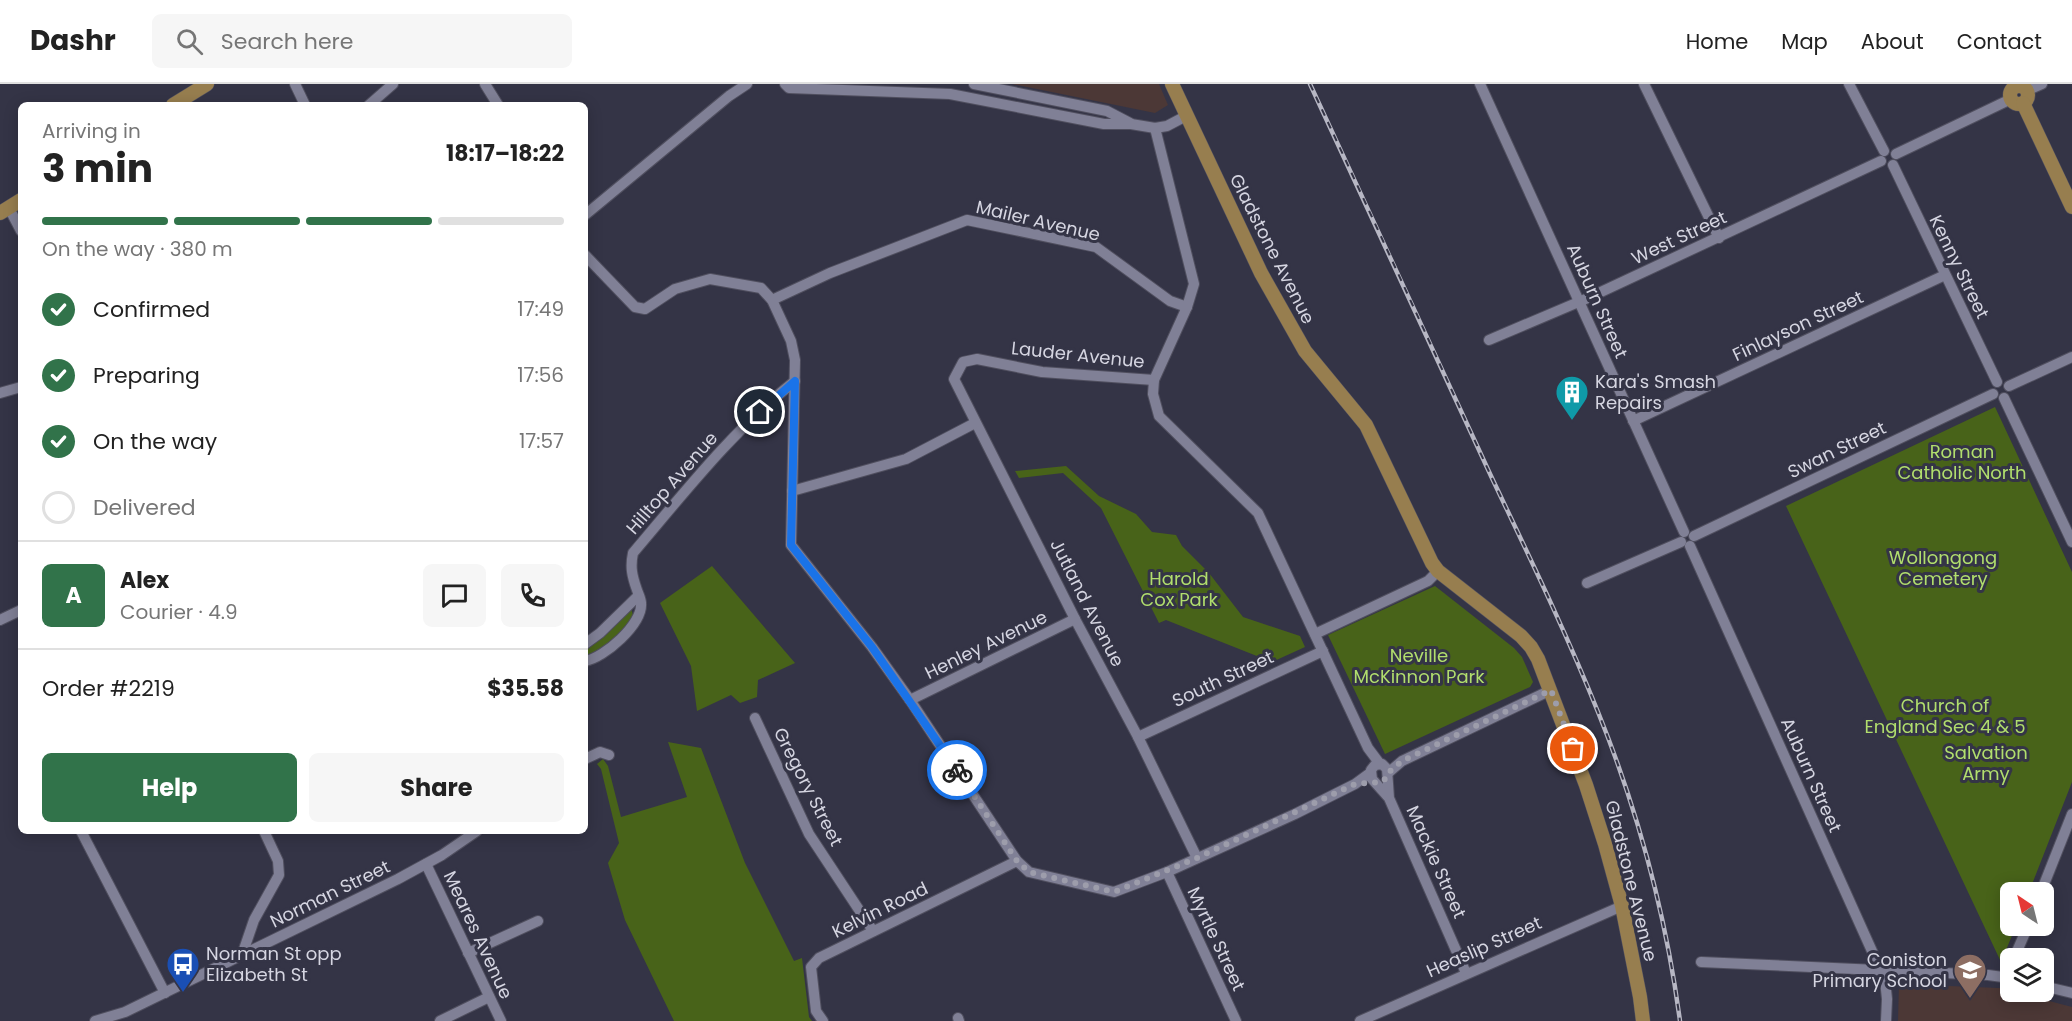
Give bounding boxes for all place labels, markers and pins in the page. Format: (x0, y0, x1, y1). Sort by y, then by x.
place label: Kara's Smash Repairs (1595, 369, 1716, 415)
building icon: Kara's Smash Repairs (1554, 374, 1590, 421)
pin (734, 386, 785, 437)
pin (1547, 723, 1598, 774)
place label: Norman St opp Elizabeth St (206, 941, 342, 987)
bus stop icon: Norman St opp Elizabeth St (165, 946, 201, 993)
place label: Coniston Primary School (1813, 947, 1947, 993)
school or university icon: Coniston Primary School (1952, 952, 1988, 999)

